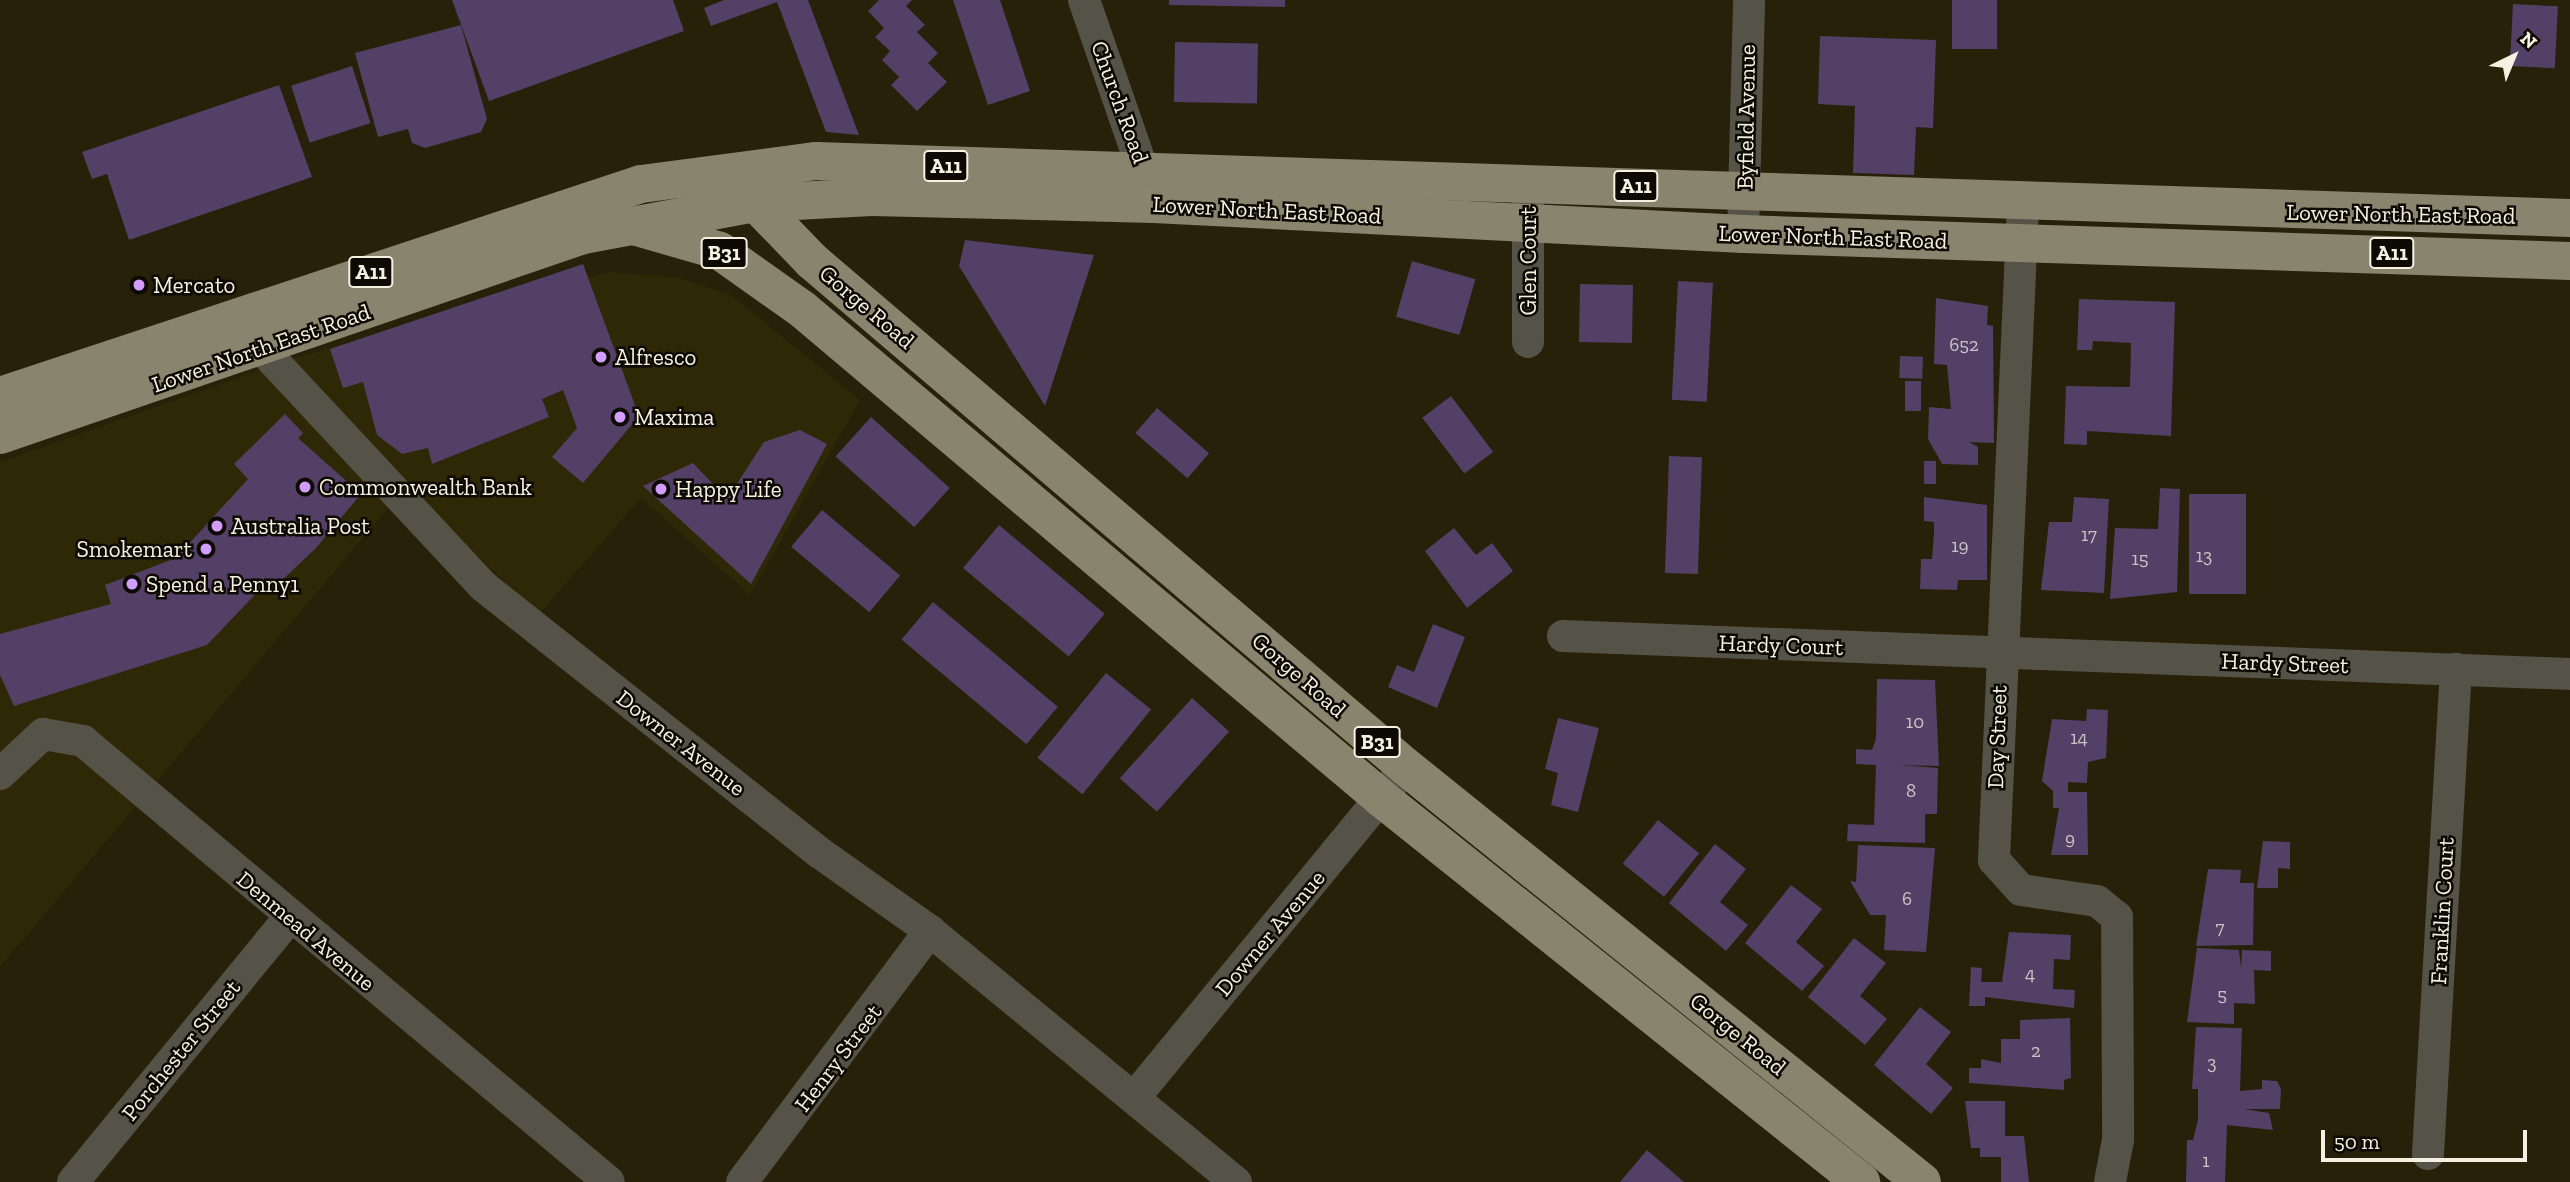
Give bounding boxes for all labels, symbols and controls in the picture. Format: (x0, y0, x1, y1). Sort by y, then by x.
north arrow (2479, 21, 2549, 91)
text: N (2516, 27, 2542, 54)
street label: Church Road (1085, 37, 1155, 167)
street label: Byfield Avenue (1731, 44, 1761, 190)
road number: A11 (923, 148, 969, 184)
road number: A11 (1613, 168, 1659, 204)
street label: Lower North East Road (1152, 190, 1382, 230)
street label: Lower North East Road (2286, 198, 2516, 230)
street label: Glen Court (1514, 207, 1542, 315)
street label: Lower North East Road (1718, 219, 1948, 255)
road number: B31 (700, 236, 748, 270)
road number: A11 (2369, 236, 2415, 270)
road number: A11 (348, 254, 394, 290)
street label: Gorge Road (814, 259, 920, 355)
place label: Mercato (153, 271, 235, 299)
marker: Mercato (131, 277, 147, 293)
street label: Lower North East Road (148, 298, 374, 398)
house number: 652 (1949, 334, 1979, 356)
place label: Alfresco (615, 343, 696, 371)
marker: Alfresco (593, 349, 609, 365)
place label: Maxima (634, 403, 714, 431)
marker: Maxima (612, 409, 628, 425)
place label: Commonwealth Bank (319, 473, 532, 501)
place label: Happy Life (675, 475, 782, 503)
marker: Commonwealth Bank (297, 479, 313, 495)
marker: Happy Life (653, 481, 669, 497)
place label: Australia Post (231, 512, 370, 540)
marker: Australia Post (209, 518, 225, 534)
house number: 17 (2081, 524, 2097, 546)
place label: Smokemart (77, 535, 192, 563)
house number: 19 (1951, 535, 1969, 557)
marker: Smokemart (198, 541, 214, 557)
house number: 13 (2196, 545, 2212, 567)
house number: 15 (2131, 548, 2149, 570)
place label: Spend a Penny1 (146, 570, 299, 598)
marker: Spend a Penny1 (124, 576, 140, 592)
street label: Gorge Road (1246, 627, 1352, 723)
street label: Hardy Court (1718, 629, 1844, 661)
street label: Hardy Street (2221, 647, 2349, 679)
street label: Downer Avenue (611, 684, 751, 802)
street label: Day Street (1981, 684, 2013, 790)
house number: 10 (1906, 711, 1924, 733)
road number: B31 (1352, 724, 1402, 760)
house number: 14 (2070, 727, 2088, 749)
house number: 8 (1906, 780, 1916, 802)
house number: 9 (2065, 828, 2075, 850)
street label: Franklin Court (2424, 837, 2460, 985)
street label: Downer Avenue (1209, 864, 1331, 1002)
street label: Denmead Avenue (231, 865, 381, 997)
house number: 6 (1902, 888, 1912, 910)
house number: 7 (2216, 917, 2224, 939)
house number: 4 (2025, 963, 2035, 985)
street label: Porchester Street (116, 974, 246, 1126)
house number: 5 (2217, 984, 2227, 1006)
street label: Gorge Road (1684, 987, 1792, 1081)
street label: Henry Street (788, 999, 888, 1117)
house number: 2 (2031, 1040, 2041, 1062)
house number: 3 (2207, 1052, 2217, 1074)
scale bar (2325, 1116, 2532, 1160)
text: 50 m (2334, 1129, 2380, 1154)
house number: 1 (2202, 1150, 2210, 1172)

